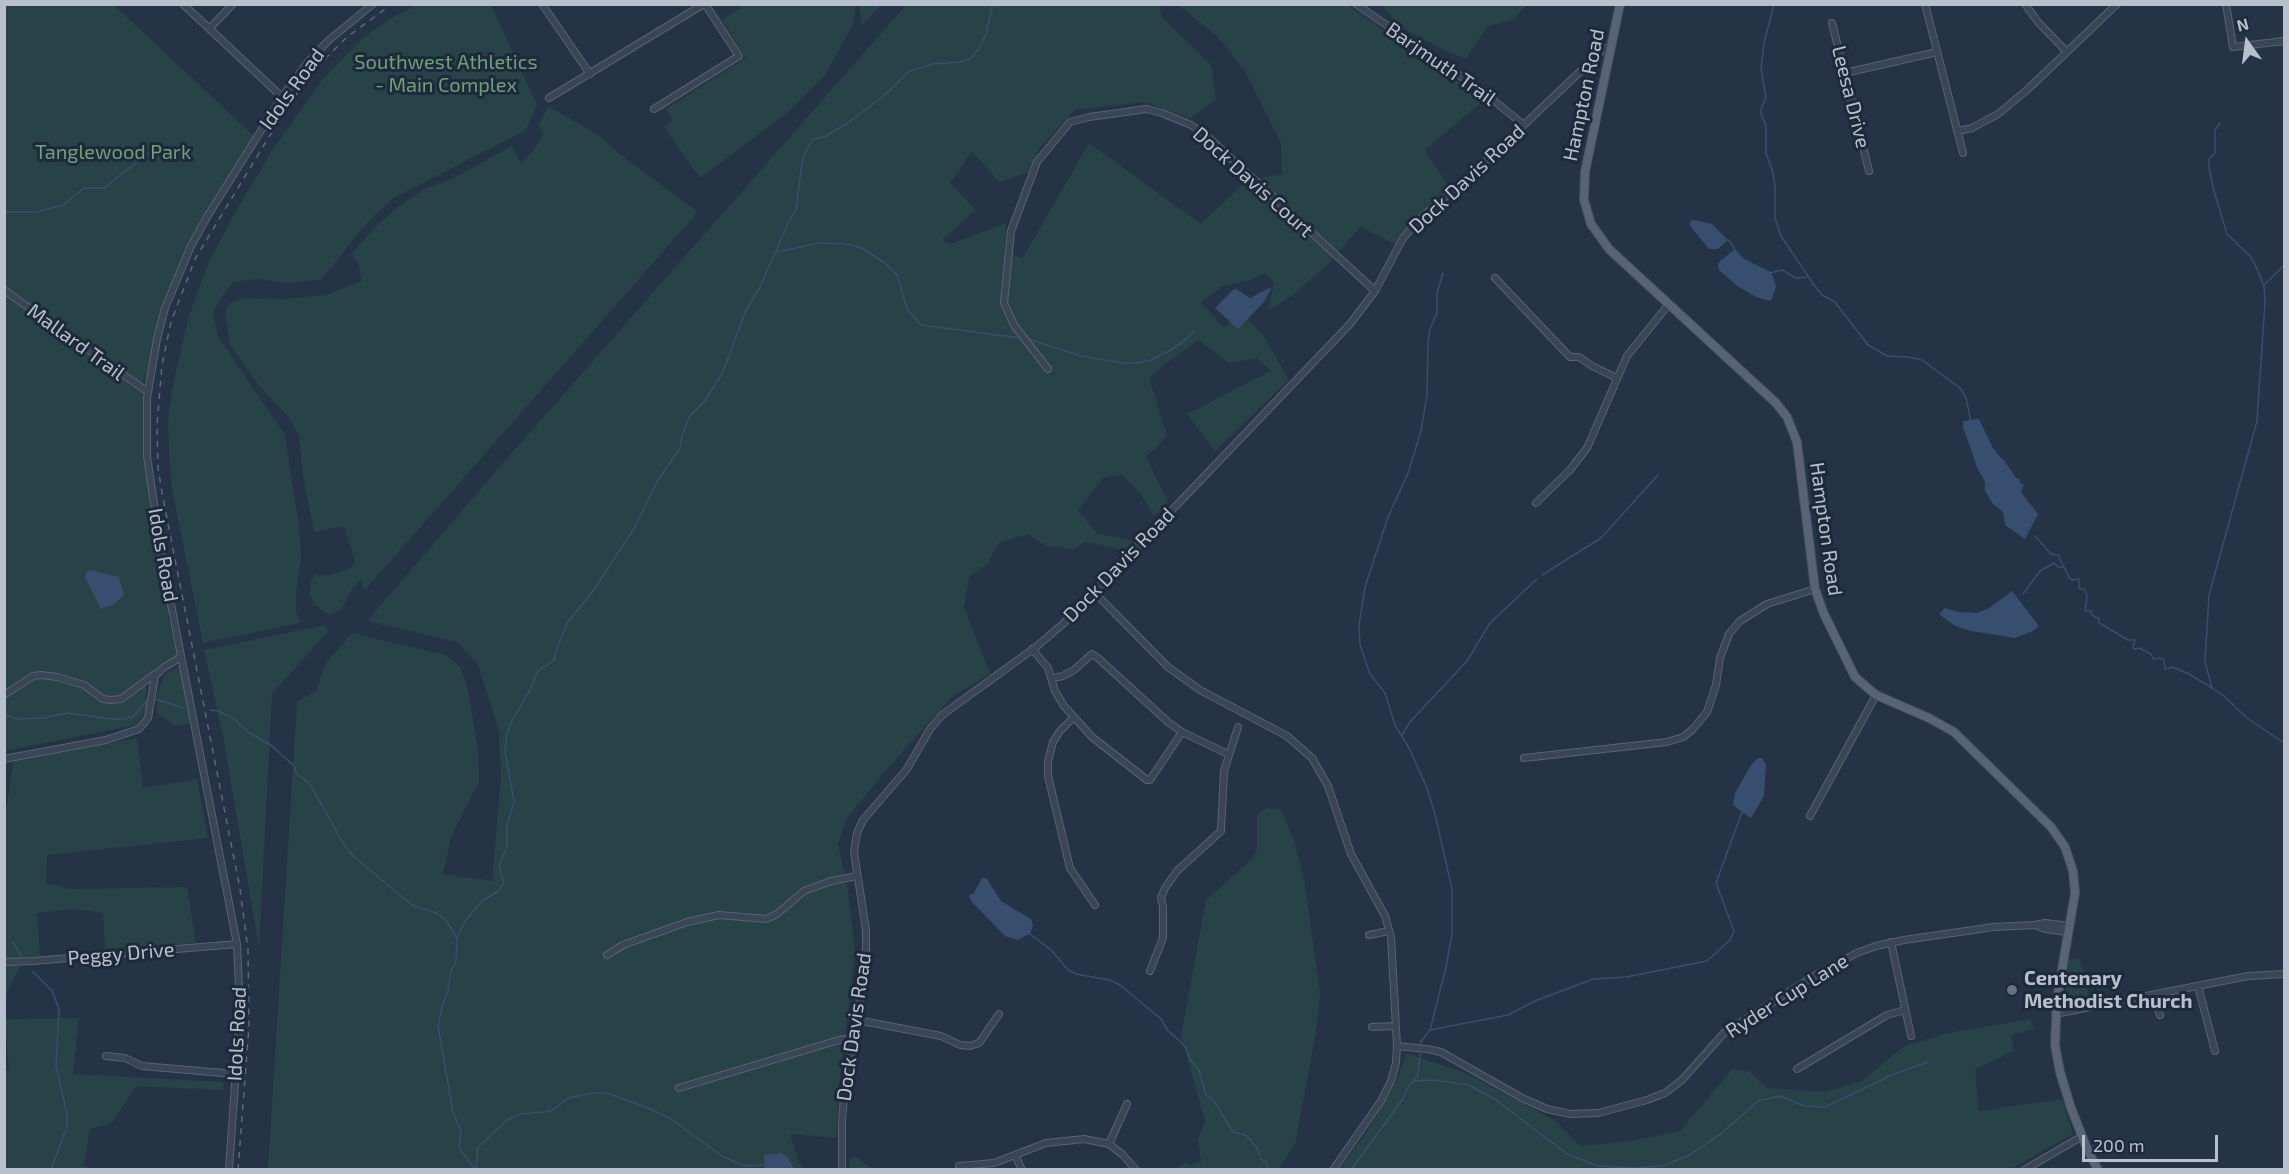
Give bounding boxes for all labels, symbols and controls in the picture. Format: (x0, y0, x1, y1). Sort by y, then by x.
north arrow (2217, 12, 2277, 72)
text: N (2235, 13, 2250, 35)
street label: Barjmuth Trail (1381, 17, 1501, 111)
street label: Hampton Road (1558, 27, 1610, 163)
street label: Leesa Drive (1827, 43, 1875, 151)
street label: Idols Road (254, 44, 330, 134)
park label: Southwest Athletics - Main Complex (354, 50, 538, 97)
street label: Dock Davis Road (1404, 119, 1530, 239)
street label: Dock Davis Court (1188, 122, 1318, 242)
park label: Tanglewood Park (35, 140, 191, 164)
street label: Mallard Trail (23, 299, 129, 385)
street label: Hampton Road (1805, 461, 1847, 597)
street label: Dock Davis Road (1058, 503, 1180, 627)
street label: Idols Road (143, 506, 183, 604)
street label: Peggy Drive (67, 937, 175, 971)
street label: Ryder Cup Lane (1721, 949, 1853, 1043)
street label: Dock Davis Road (832, 951, 876, 1103)
place label: Centenary Methodist Church (2024, 966, 2192, 1013)
marker: Centenary Methodist Church (2005, 983, 2019, 997)
street label: Idols Road (223, 986, 251, 1082)
scale bar (2085, 1123, 2222, 1161)
text: 200 m (2093, 1134, 2145, 1156)

